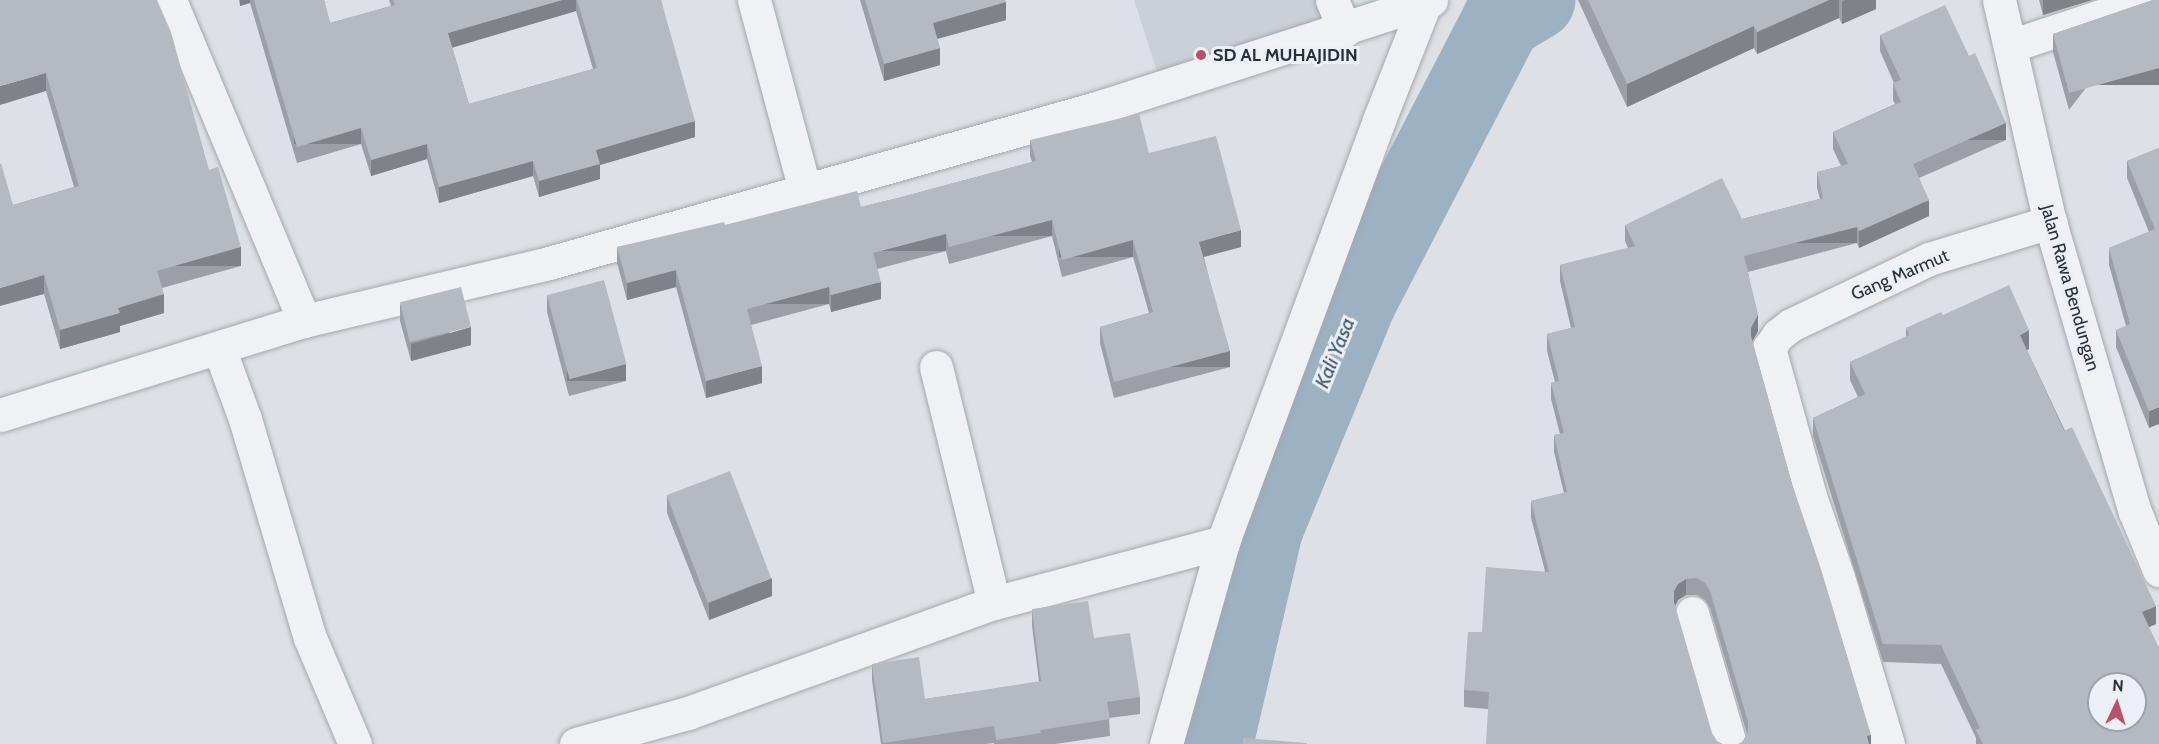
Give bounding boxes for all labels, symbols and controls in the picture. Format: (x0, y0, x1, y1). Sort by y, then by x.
place label: SD AL MUHAJIDIN (1213, 44, 1358, 66)
marker: SD AL MUHAJIDIN (1194, 48, 1208, 62)
street label: Jalan Rawa Bendungan (2036, 202, 2104, 374)
street label: Gang Marmut (1848, 245, 1952, 305)
water label: Kali Yasa (1310, 314, 1360, 392)
north arrow (2087, 672, 2147, 732)
text: N (2112, 676, 2124, 695)

